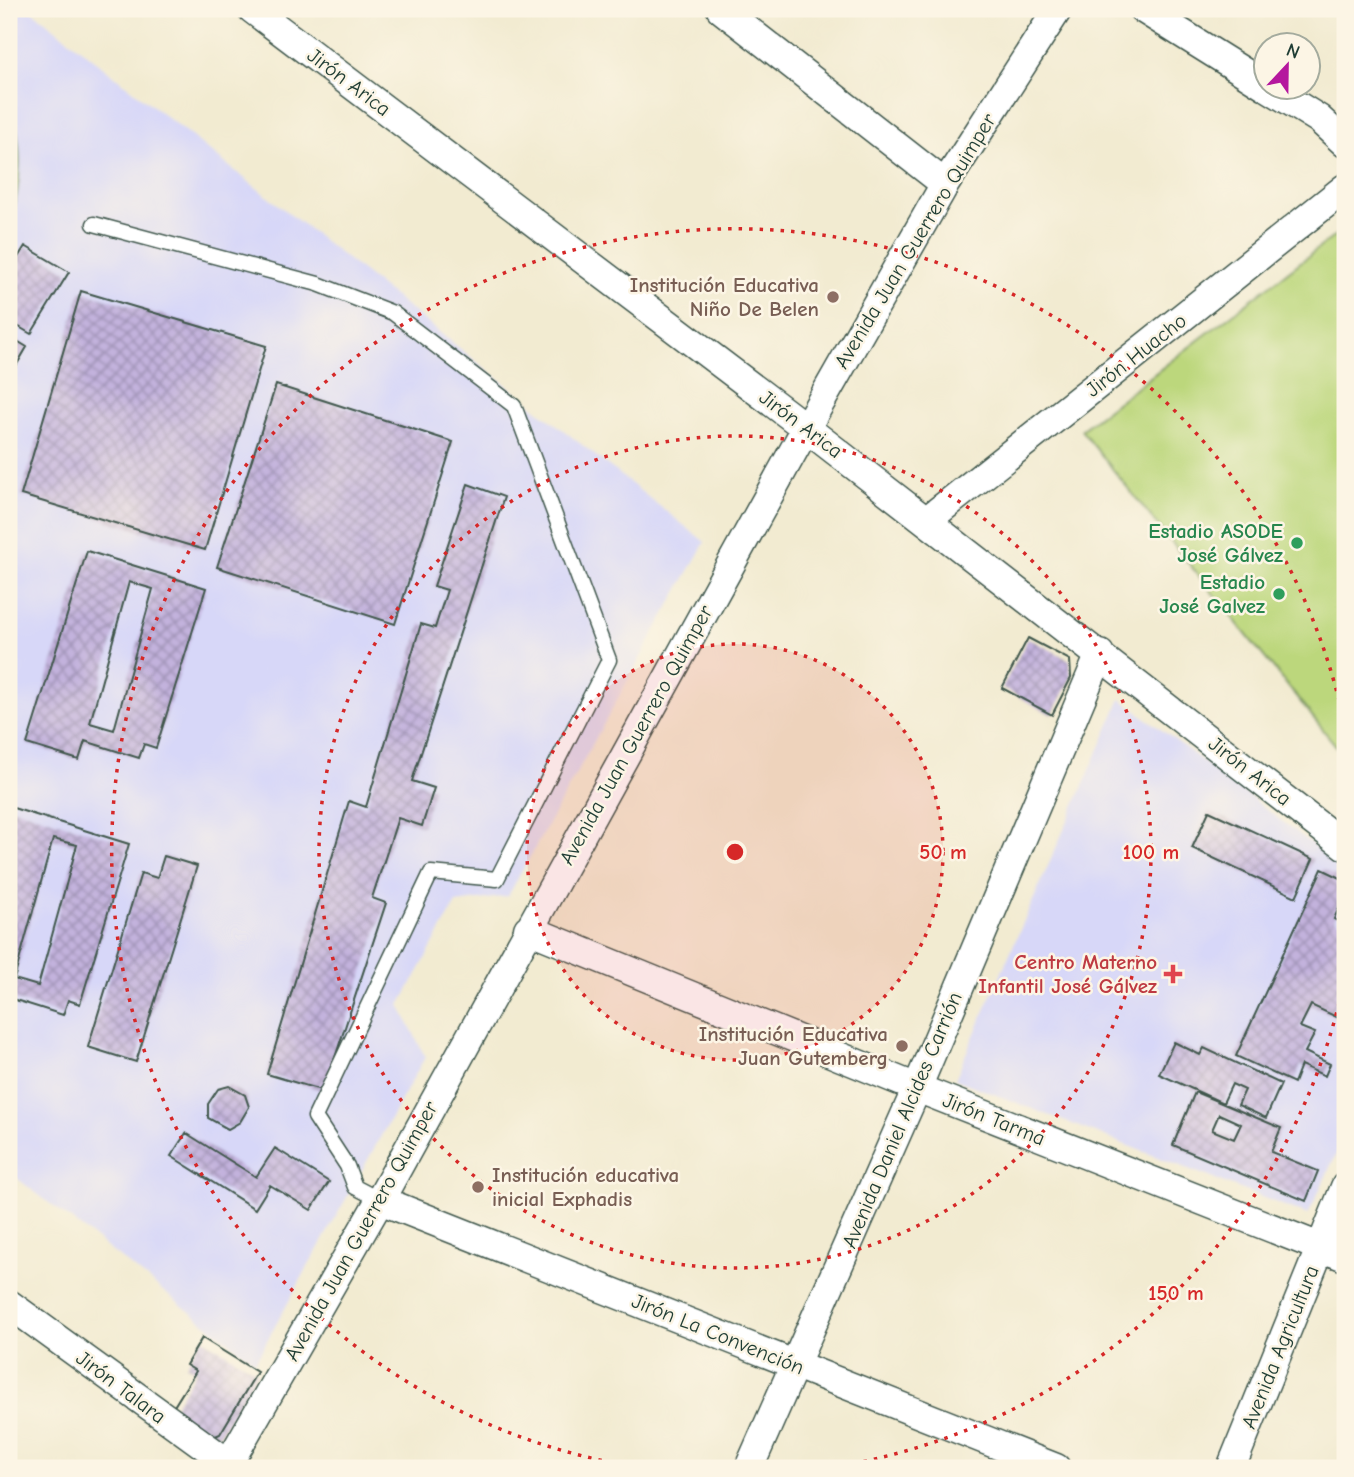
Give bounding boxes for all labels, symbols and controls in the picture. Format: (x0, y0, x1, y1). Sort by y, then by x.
north arrow (1252, 32, 1322, 102)
text: N (1283, 39, 1303, 64)
street label: Jirón Arica (303, 43, 395, 121)
street label: Avenida Juan Guerrero Quimper (829, 109, 1001, 373)
place label: Institución Educativa Niño De Belen (630, 273, 819, 321)
marker: Institución Educativa Niño De Belen (825, 289, 841, 305)
street label: Jirón Huacho (1081, 308, 1191, 402)
street label: Jirón Arica (755, 385, 847, 463)
place label: Estadio ASODE José Gálvez (1148, 519, 1284, 567)
marker: Estadio ASODE José Gálvez (1289, 535, 1305, 551)
place label: Estadio José Galvez (1159, 570, 1265, 618)
marker: Estadio José Galvez (1271, 586, 1287, 602)
street label: Avenida Juan Guerrero Quimper (554, 600, 718, 869)
street label: Jirón Arica (1204, 731, 1296, 811)
centre of rings (723, 840, 747, 864)
text: 50 m (919, 840, 967, 864)
text: 100 m (1123, 840, 1179, 864)
place label: Centro Materno Infantil José Gálvez (978, 950, 1157, 998)
marker: Centro Materno Infantil José Gálvez (1163, 964, 1183, 984)
street label: Avenida Daniel Alcides Carrión (837, 988, 967, 1252)
place label: Institución Educativa Juan Gutemberg (699, 1022, 888, 1070)
marker: Institución Educativa Juan Gutemberg (894, 1038, 910, 1054)
street label: Jirón Tarma (939, 1088, 1049, 1150)
street label: Avenida Juan Guerrero Quimper (279, 1096, 443, 1365)
place label: Institución educativa inicial Exphadis (492, 1163, 679, 1211)
marker: Institución educativa inicial Exphadis (470, 1179, 486, 1195)
street label: Avenida Agricultura (1236, 1262, 1324, 1432)
text: 150 m (1148, 1281, 1204, 1305)
street label: Jirón La Convención (628, 1288, 808, 1380)
street label: Jirón Talara (72, 1346, 170, 1428)

